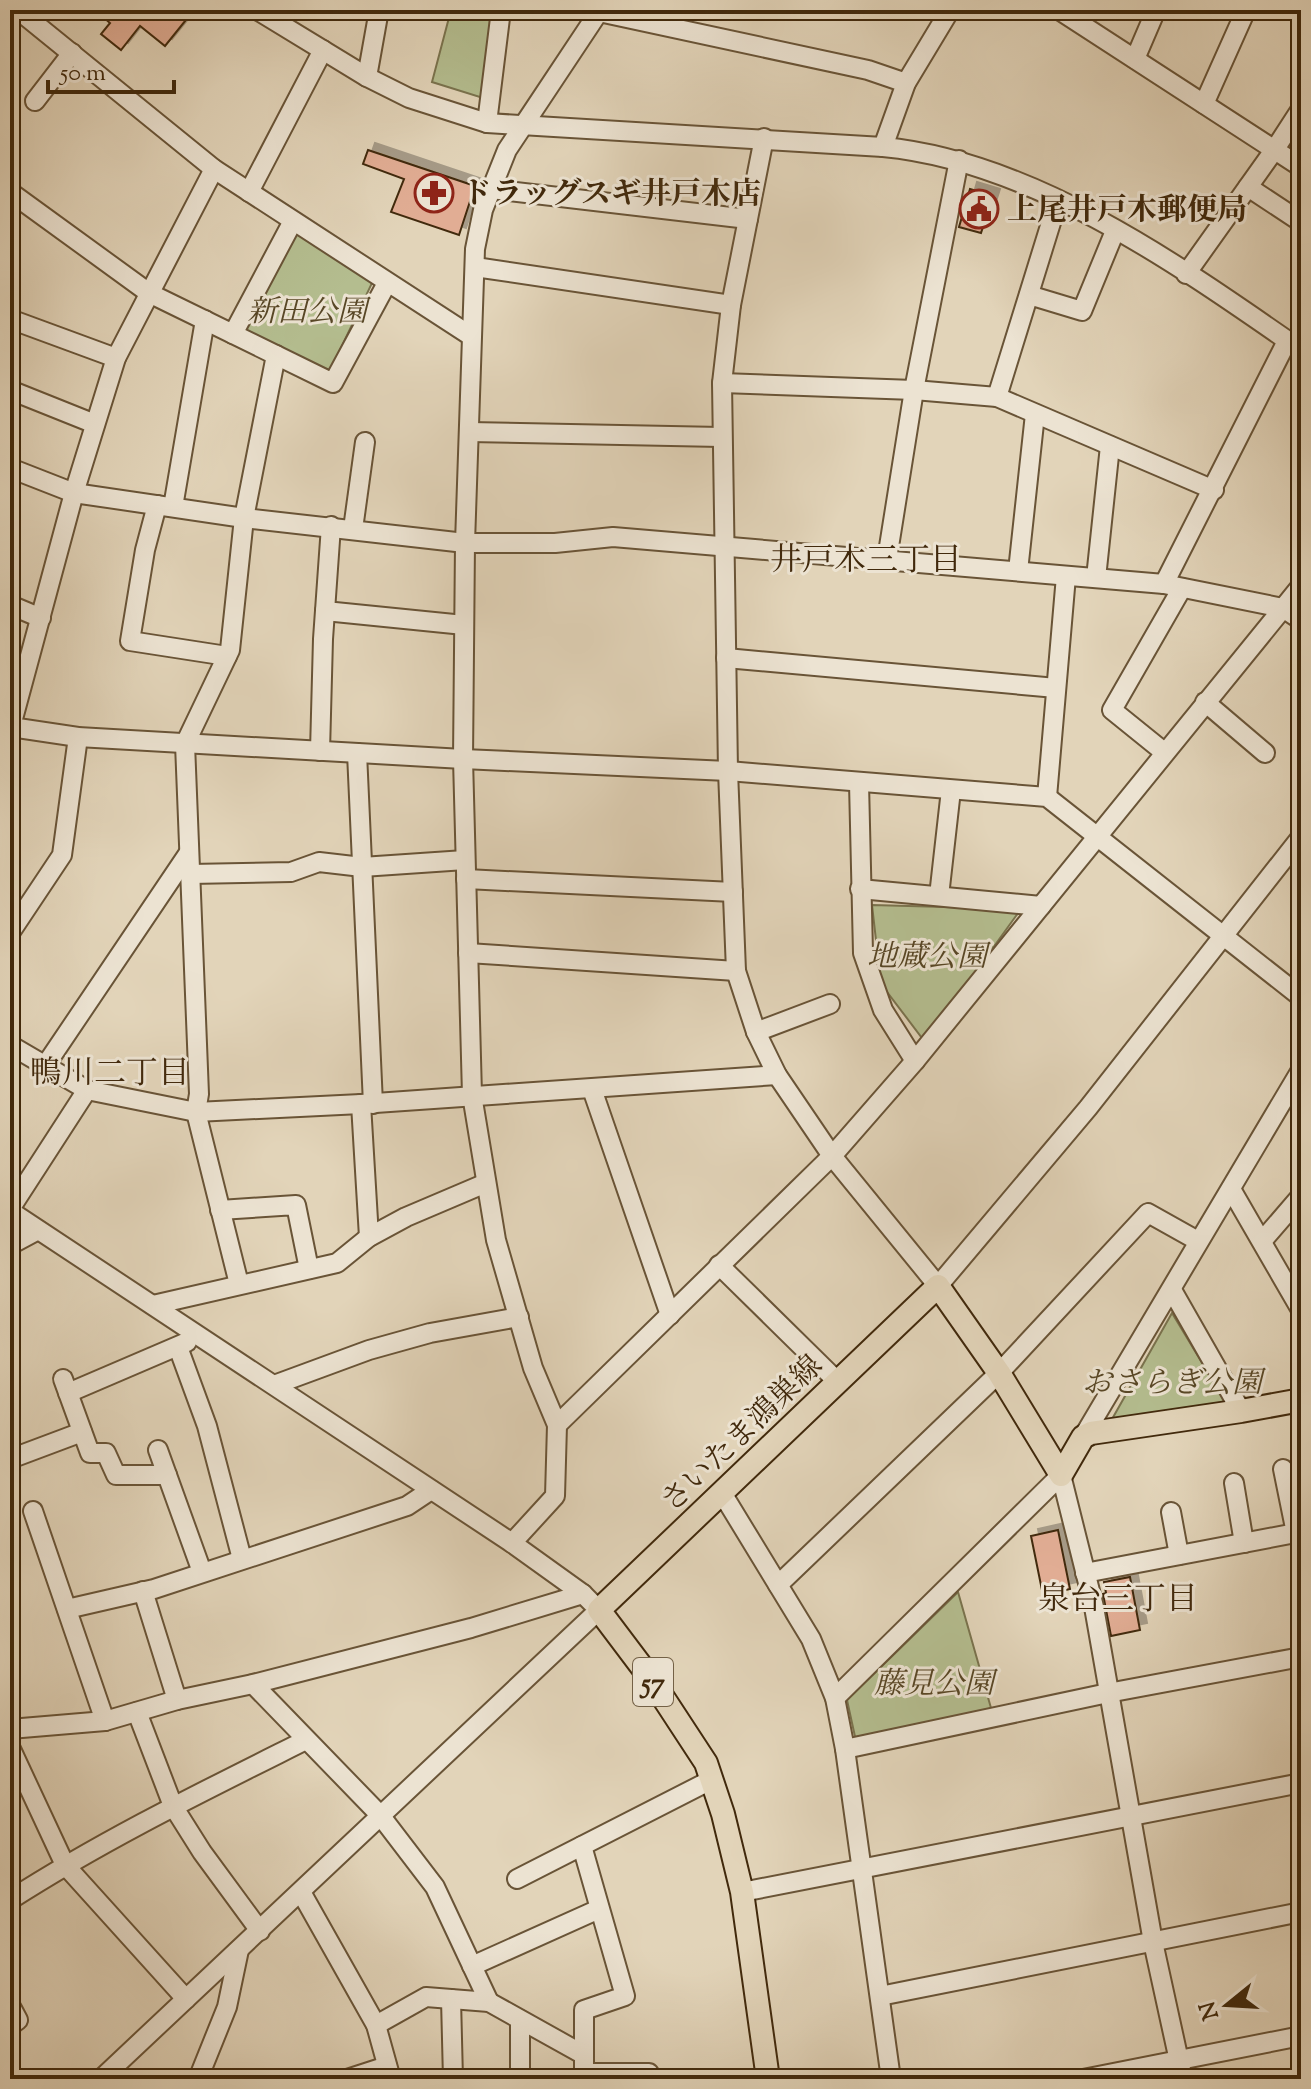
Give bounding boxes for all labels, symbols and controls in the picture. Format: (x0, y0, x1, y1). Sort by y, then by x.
scale bar (48, 44, 174, 94)
text: 50 m (58, 57, 106, 91)
pharmacy icon: ドラッグスギ井戸木店 (413, 172, 455, 214)
place label: ドラッグスギ井戸木店 (462, 174, 761, 217)
public building icon: 上尾井戸木郵便局 (958, 188, 1000, 230)
place label: 上尾井戸木郵便局 (1007, 190, 1247, 233)
park label: 新田公園 (247, 292, 372, 335)
district label: 井戸木三丁目 (770, 539, 962, 585)
park label: 地蔵公園 (867, 937, 992, 980)
district label: 鴨川二丁目 (30, 1052, 190, 1098)
street label: さいたま鴻巣線 (652, 1346, 833, 1523)
park label: おさらぎ公園 (1082, 1363, 1267, 1406)
district label: 泉台三丁目 (1038, 1578, 1198, 1624)
road number: 57 (633, 1658, 673, 1706)
park label: 藤見公園 (874, 1664, 999, 1707)
north arrow (1187, 1965, 1267, 2045)
text: N (1193, 1997, 1229, 2024)

